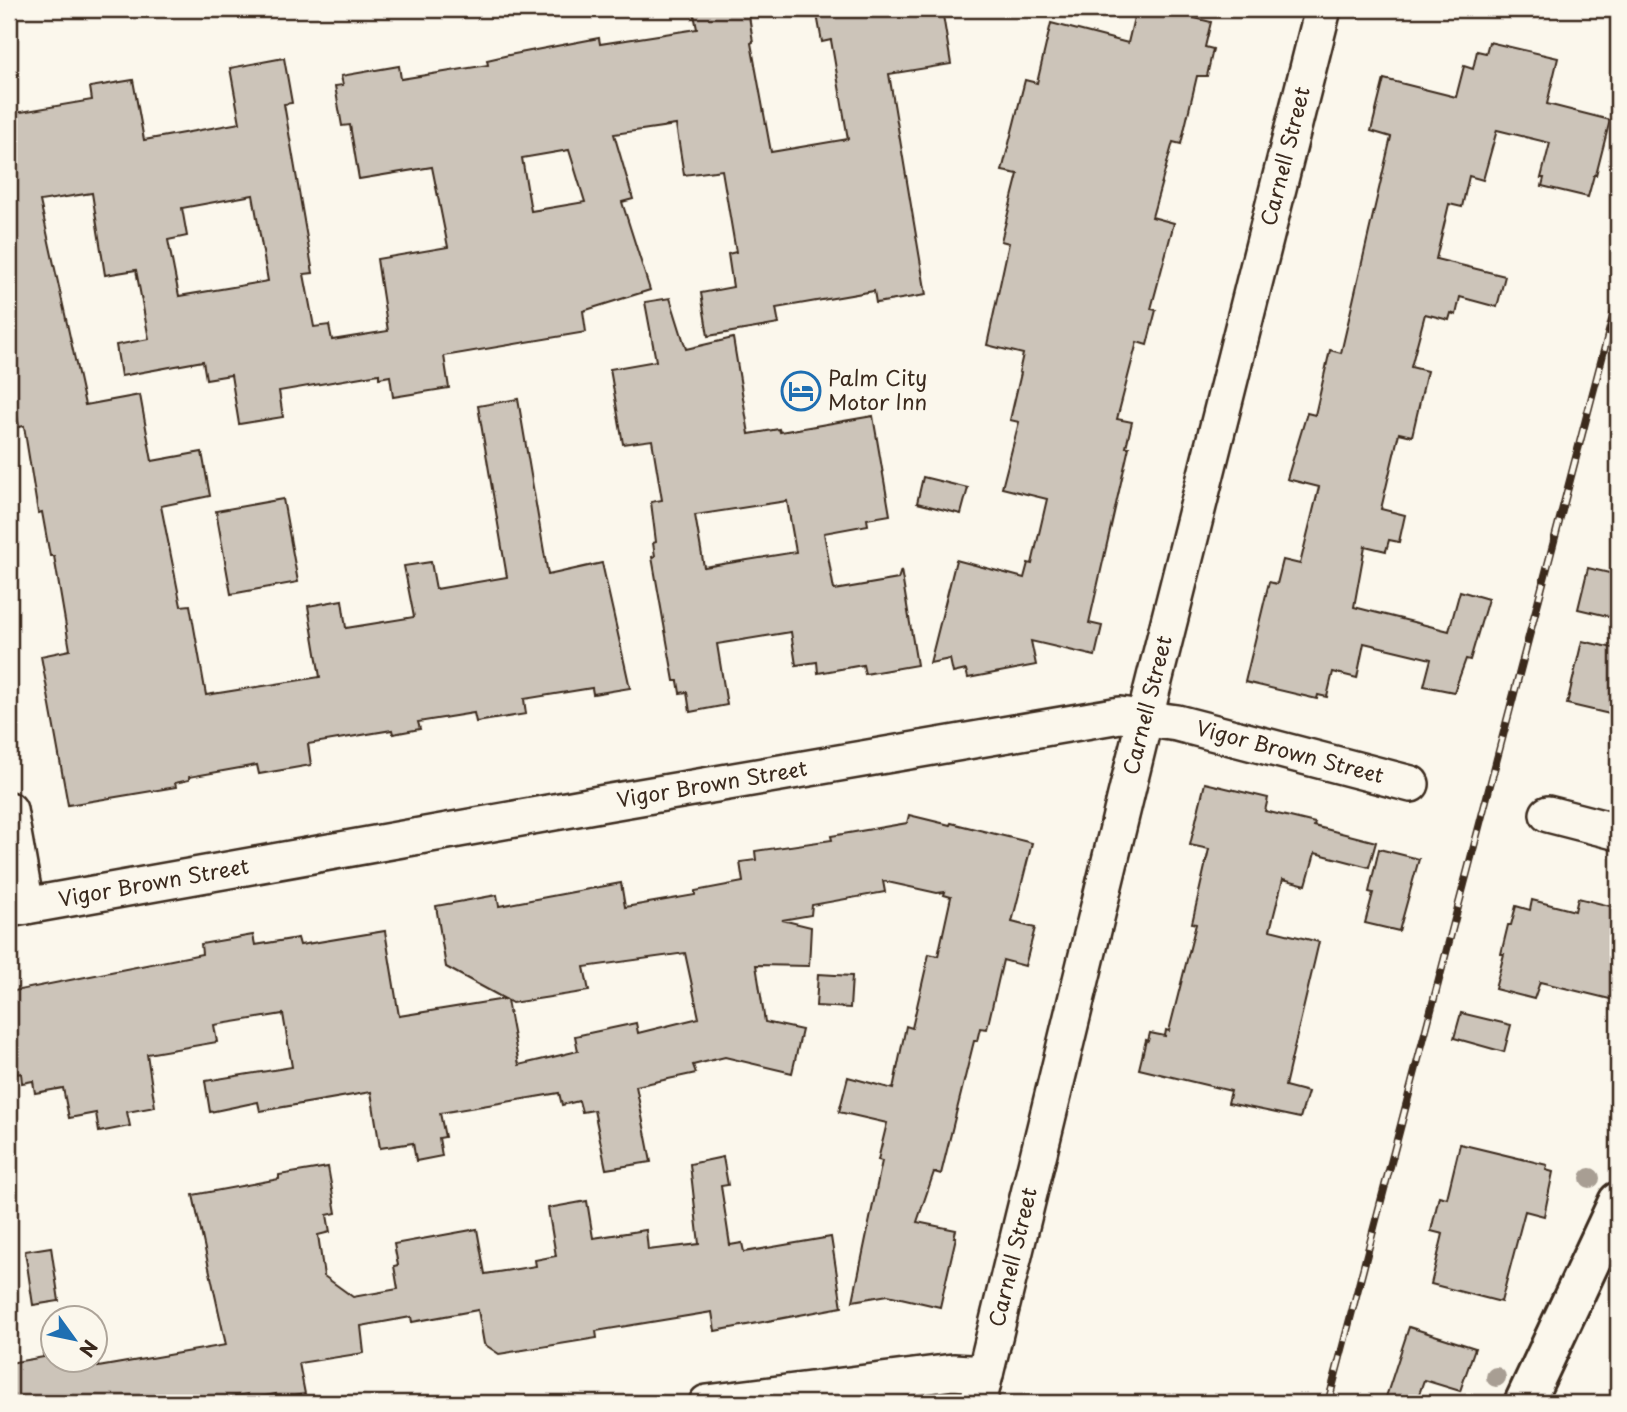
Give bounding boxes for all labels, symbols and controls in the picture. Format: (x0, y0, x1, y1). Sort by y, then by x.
street label: Carnell Street (1251, 83, 1317, 229)
place label: Palm City Motor Inn (828, 361, 927, 417)
hotel icon: Palm City Motor Inn (780, 370, 822, 412)
street label: Carnell Street (1113, 632, 1179, 778)
street label: Vigor Brown Street (1193, 711, 1388, 790)
street label: Vigor Brown Street (614, 751, 809, 815)
street label: Vigor Brown Street (56, 849, 251, 914)
street label: Carnell Street (979, 1184, 1044, 1330)
north arrow (38, 1304, 108, 1374)
text: N (73, 1335, 105, 1363)

